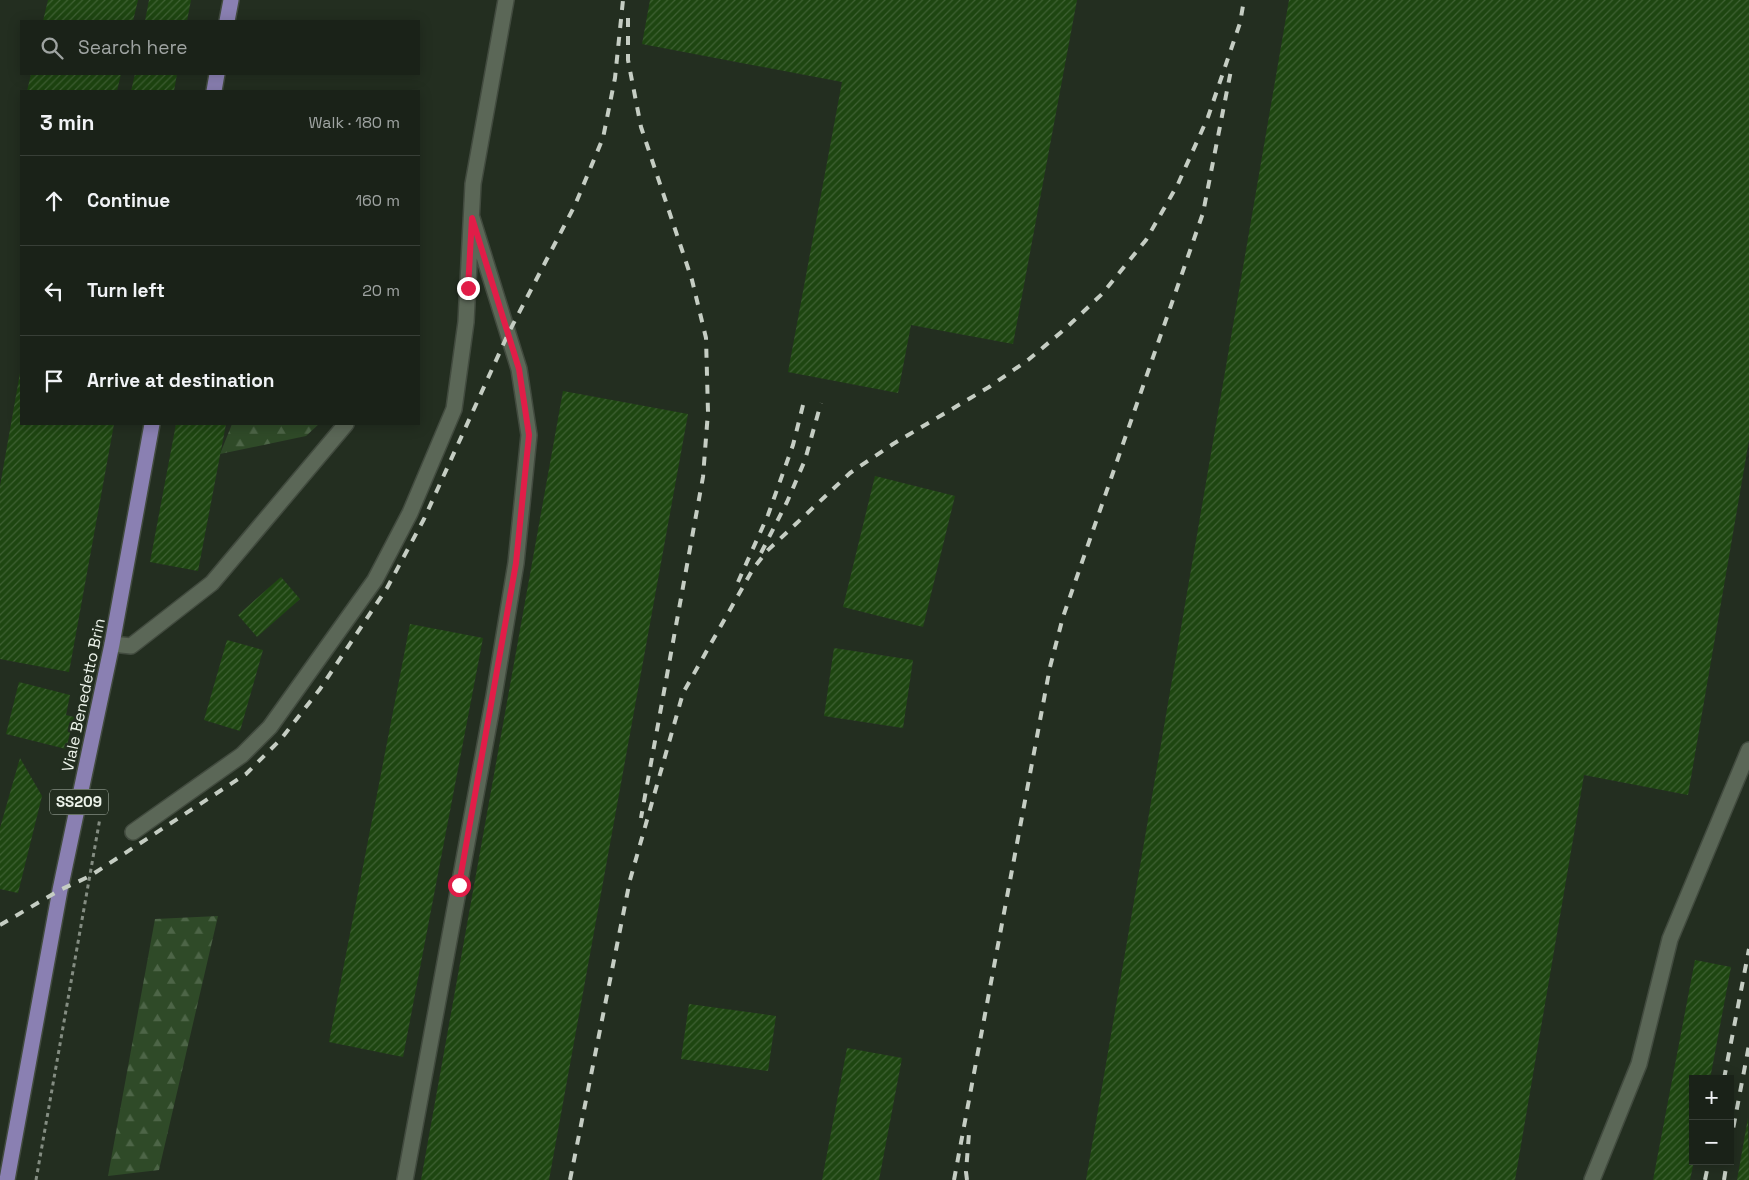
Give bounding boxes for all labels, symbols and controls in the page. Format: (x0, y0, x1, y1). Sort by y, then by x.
search box (20, 20, 420, 75)
icon: search (38, 34, 66, 62)
text: Search here (78, 35, 188, 60)
text: 3 min (40, 109, 95, 136)
text: Walk · 180 m (308, 112, 400, 133)
icon: ahead (40, 187, 68, 215)
text: Continue (87, 188, 170, 213)
text: 160 m (355, 190, 400, 211)
icon: left (40, 277, 68, 305)
route end (457, 277, 480, 300)
text: Turn left (87, 278, 165, 303)
text: 20 m (362, 280, 400, 301)
icon: arrive (40, 367, 68, 395)
text: Arrive at destination (87, 368, 275, 393)
street label: Viale Benedetto Brin (57, 616, 110, 774)
road number: SS209 (50, 790, 108, 814)
route start (448, 874, 471, 897)
map controls (1689, 1075, 1734, 1165)
button: + (1689, 1075, 1734, 1120)
button: − (1689, 1120, 1734, 1165)

